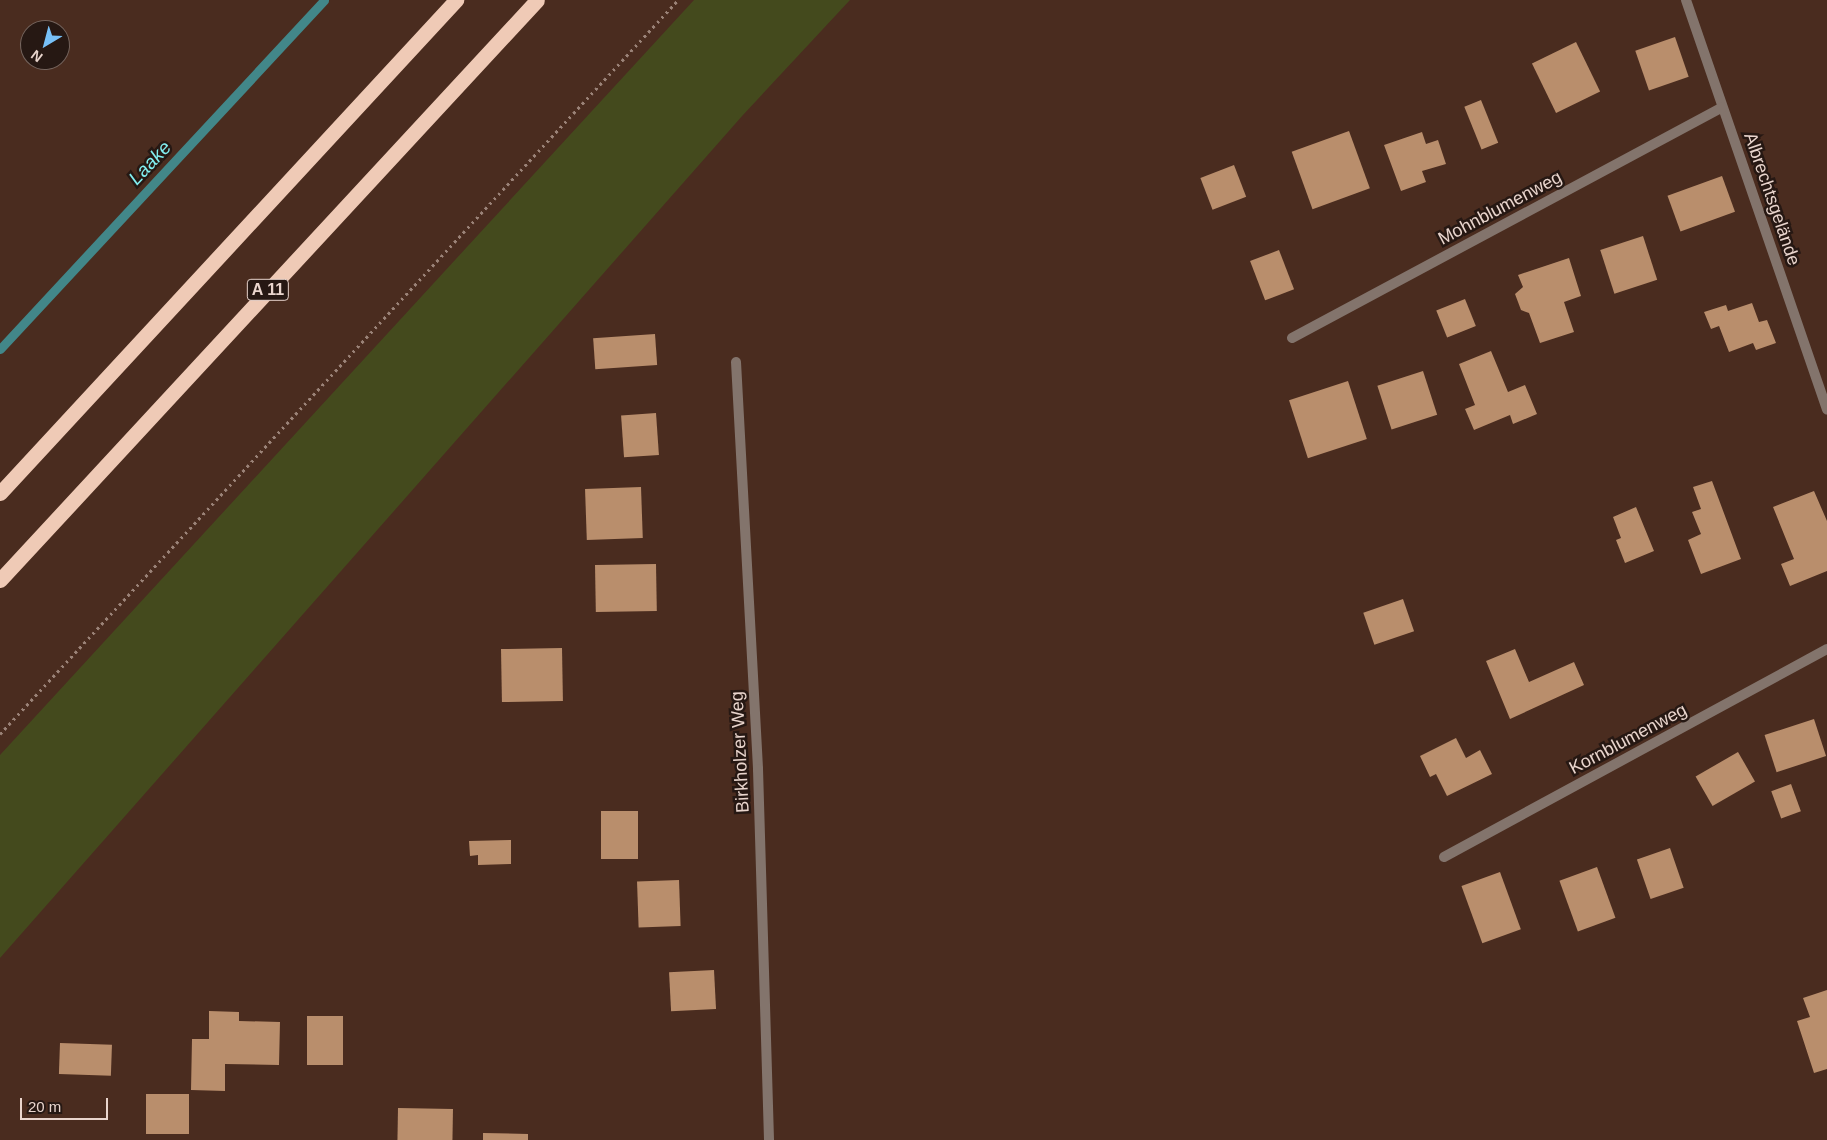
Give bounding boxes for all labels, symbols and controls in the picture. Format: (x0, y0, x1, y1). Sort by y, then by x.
north arrow (20, 20, 70, 70)
text: N (28, 47, 45, 66)
street label: Albrechtsgelände (1739, 130, 1805, 268)
water label: Laake (124, 136, 176, 190)
street label: Mohnblumenweg (1434, 166, 1566, 250)
road number: A 11 (246, 276, 290, 304)
street label: Birkholzer Weg (726, 691, 754, 813)
street label: Kornblumenweg (1566, 699, 1690, 779)
scale bar (22, 1088, 110, 1120)
text: 20 m (28, 1098, 61, 1115)

